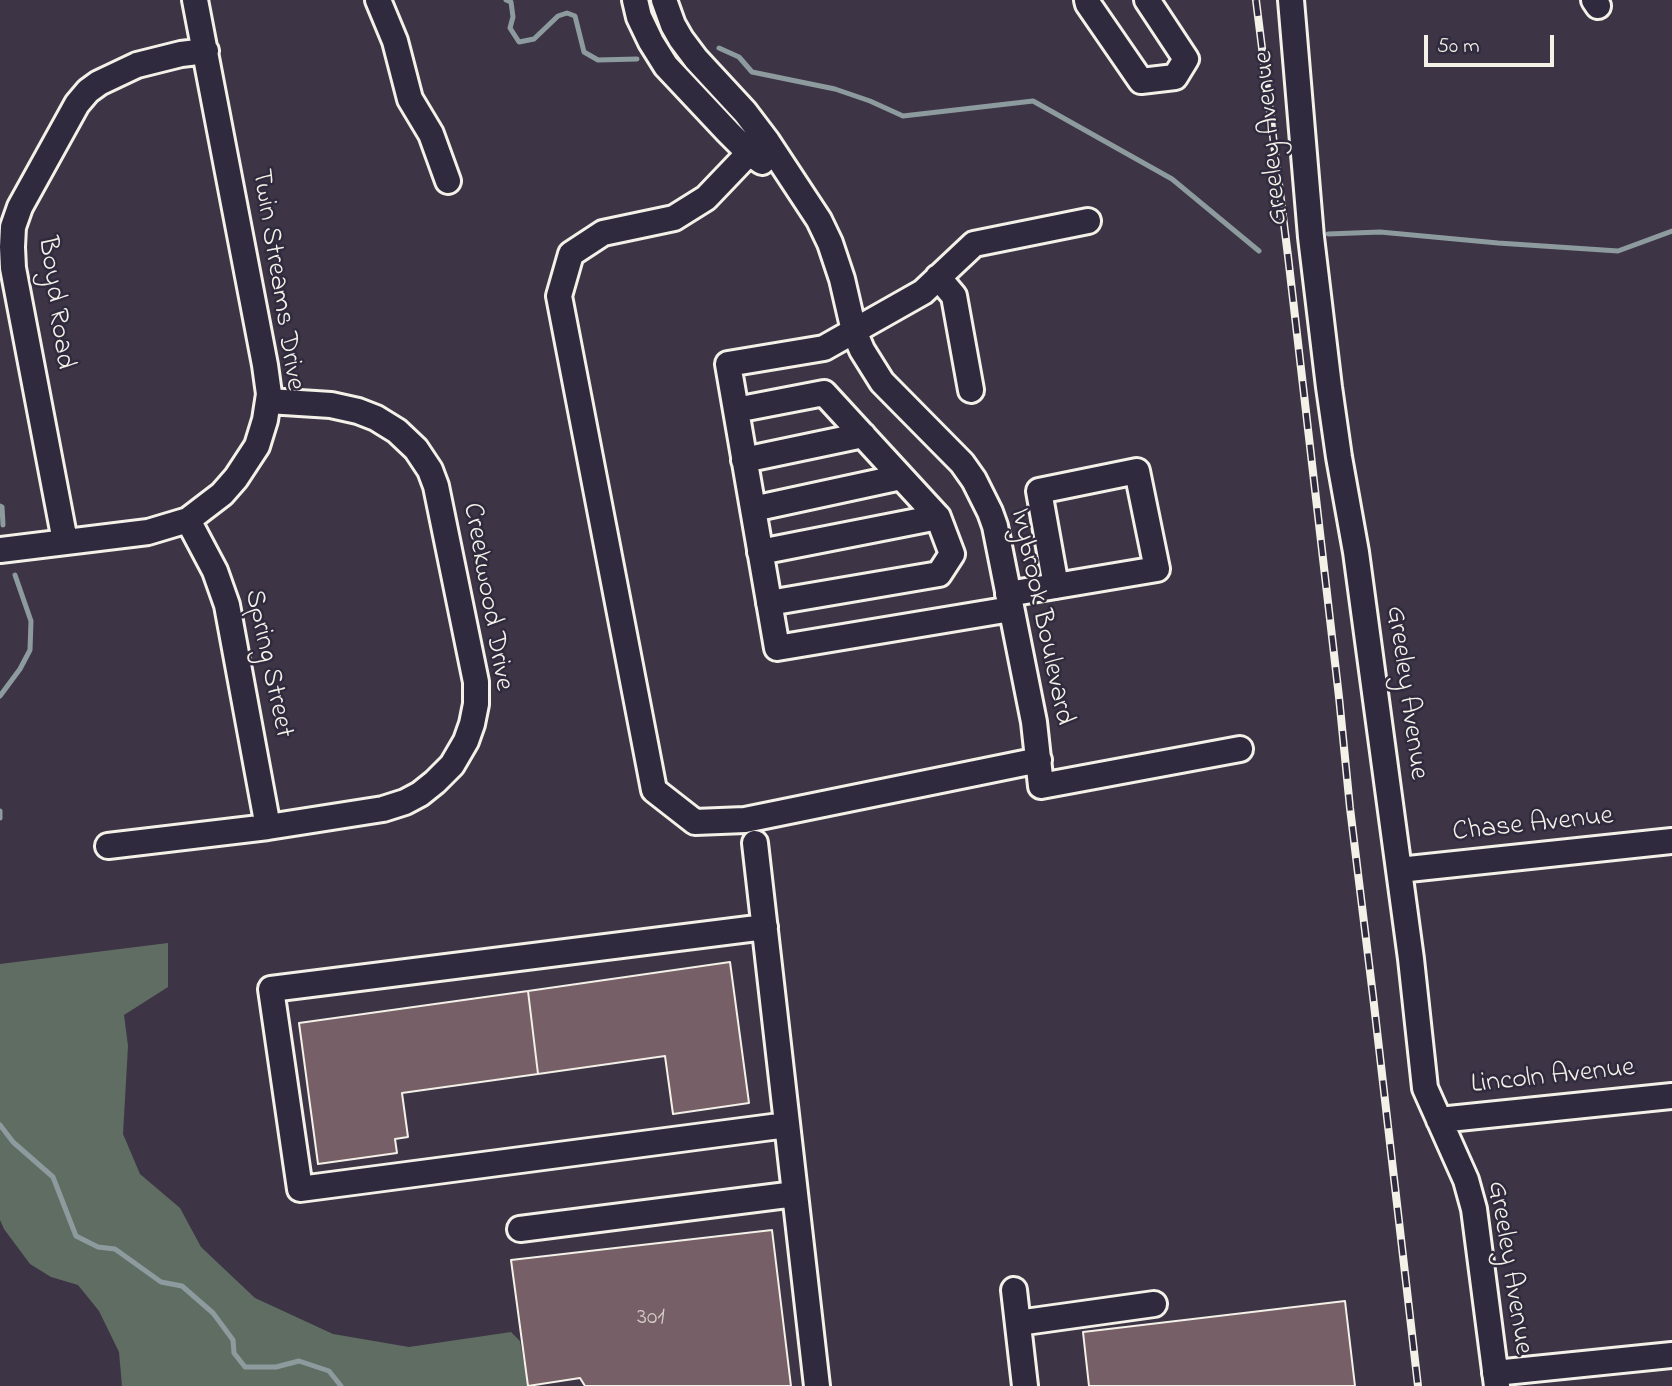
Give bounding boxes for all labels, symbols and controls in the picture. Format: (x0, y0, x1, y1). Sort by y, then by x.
scale bar (1427, 21, 1556, 65)
text: 50 m (1437, 32, 1480, 62)
street label: Greeley Avenue (1249, 49, 1297, 227)
street label: Twin Streams Drive (242, 167, 310, 393)
street label: Boyd Road (28, 235, 80, 371)
street label: Creekwood Drive (453, 501, 519, 693)
street label: Ivybrook Boulevard (1001, 505, 1079, 729)
street label: Spring Street (235, 587, 299, 741)
street label: Greeley Avenue (1376, 604, 1434, 782)
street label: Chase Avenue (1451, 801, 1615, 851)
street label: Lincoln Avenue (1469, 1053, 1637, 1103)
street label: Greeley Avenue (1478, 1179, 1538, 1357)
house number: 301 (637, 1305, 665, 1333)

